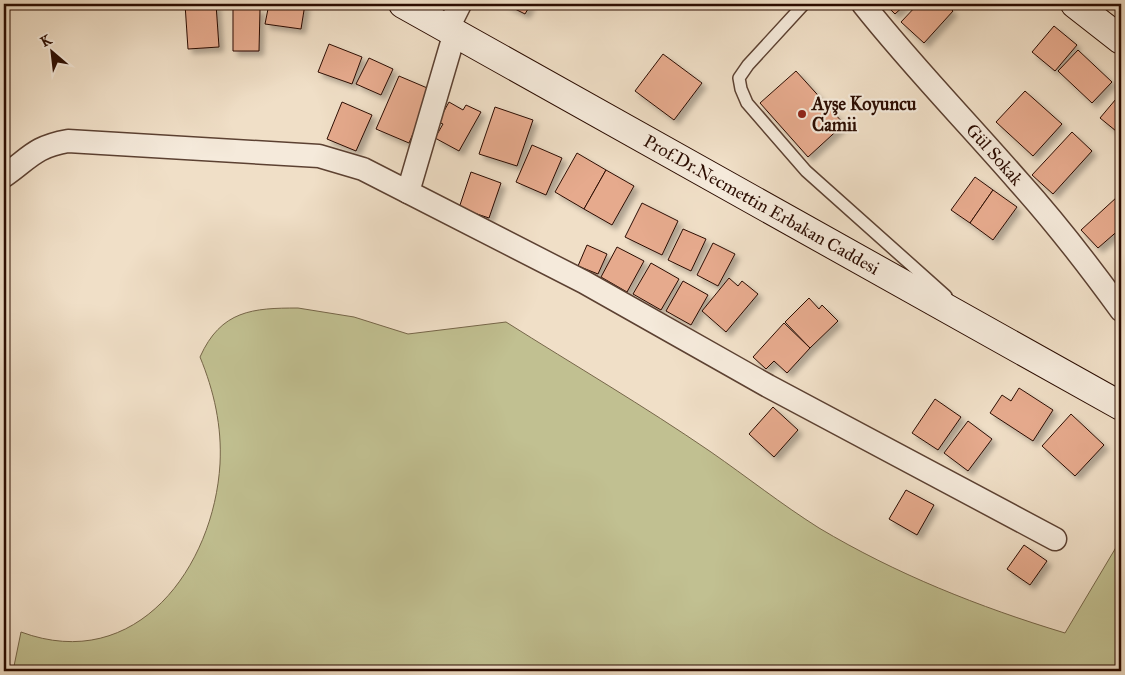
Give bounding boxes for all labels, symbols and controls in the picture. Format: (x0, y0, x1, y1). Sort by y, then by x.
north arrow (28, 28, 78, 78)
text: K (38, 31, 55, 51)
place label: Ayşe Koyuncu Camii (811, 93, 917, 136)
marker: Ayşe Koyuncu Camii (796, 108, 808, 120)
street label: Gül Sokak (961, 119, 1028, 190)
street label: Prof.Dr.Necmettin Erbakan Caddesi (640, 130, 883, 280)

